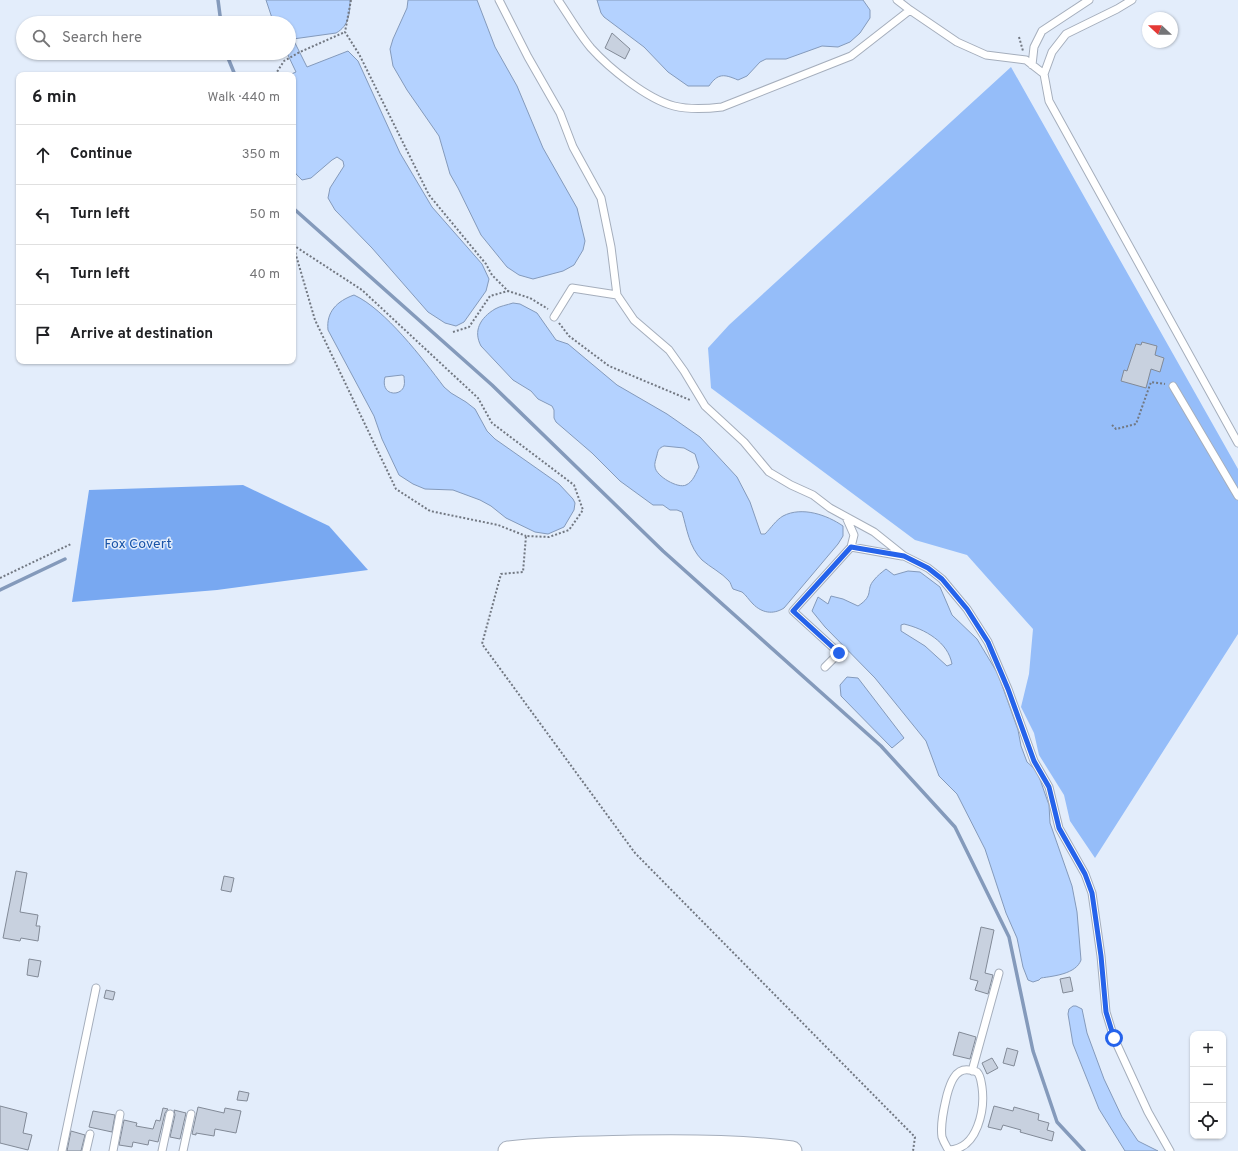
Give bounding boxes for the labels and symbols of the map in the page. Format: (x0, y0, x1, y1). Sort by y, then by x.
north arrow (1142, 12, 1178, 48)
park label: Fox Covert (104, 536, 172, 553)
route end (830, 644, 848, 662)
route start (1105, 1029, 1123, 1047)

